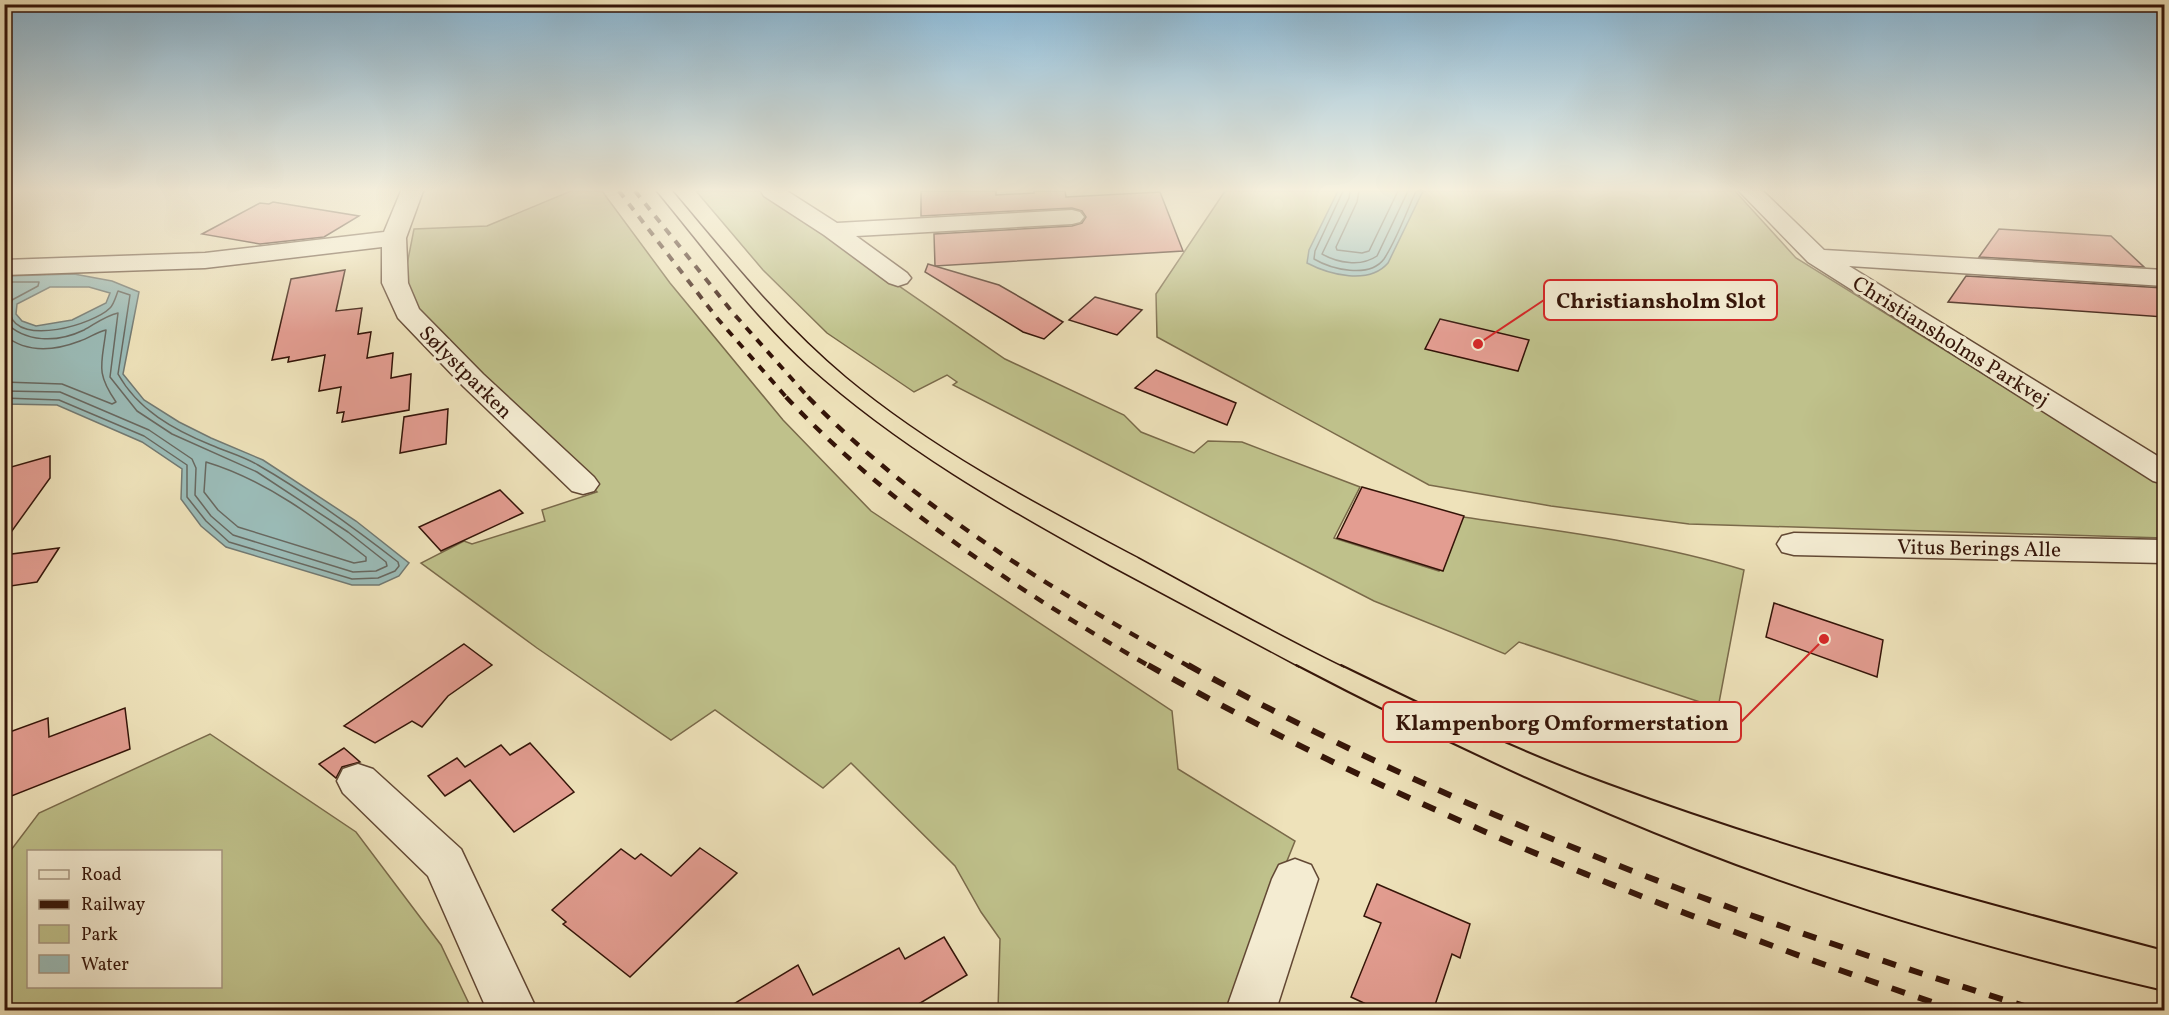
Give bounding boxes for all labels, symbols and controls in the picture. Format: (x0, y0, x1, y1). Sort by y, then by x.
street label: Christiansholms Parkvej (1846, 270, 2054, 415)
callout: Christiansholm Slot (1544, 280, 1777, 320)
text: Christiansholm Slot (1556, 287, 1766, 318)
street label: Sølystparken (412, 320, 518, 426)
street label: Vitus Berings Alle (1897, 534, 2061, 565)
callout: Klampenborg Omformerstation (1383, 702, 1741, 742)
text: Klampenborg Omformerstation (1395, 709, 1729, 740)
legend (27, 850, 222, 988)
text: Road (81, 863, 122, 888)
text: Railway (81, 893, 145, 918)
text: Park (81, 923, 118, 948)
text: Water (81, 953, 129, 978)

